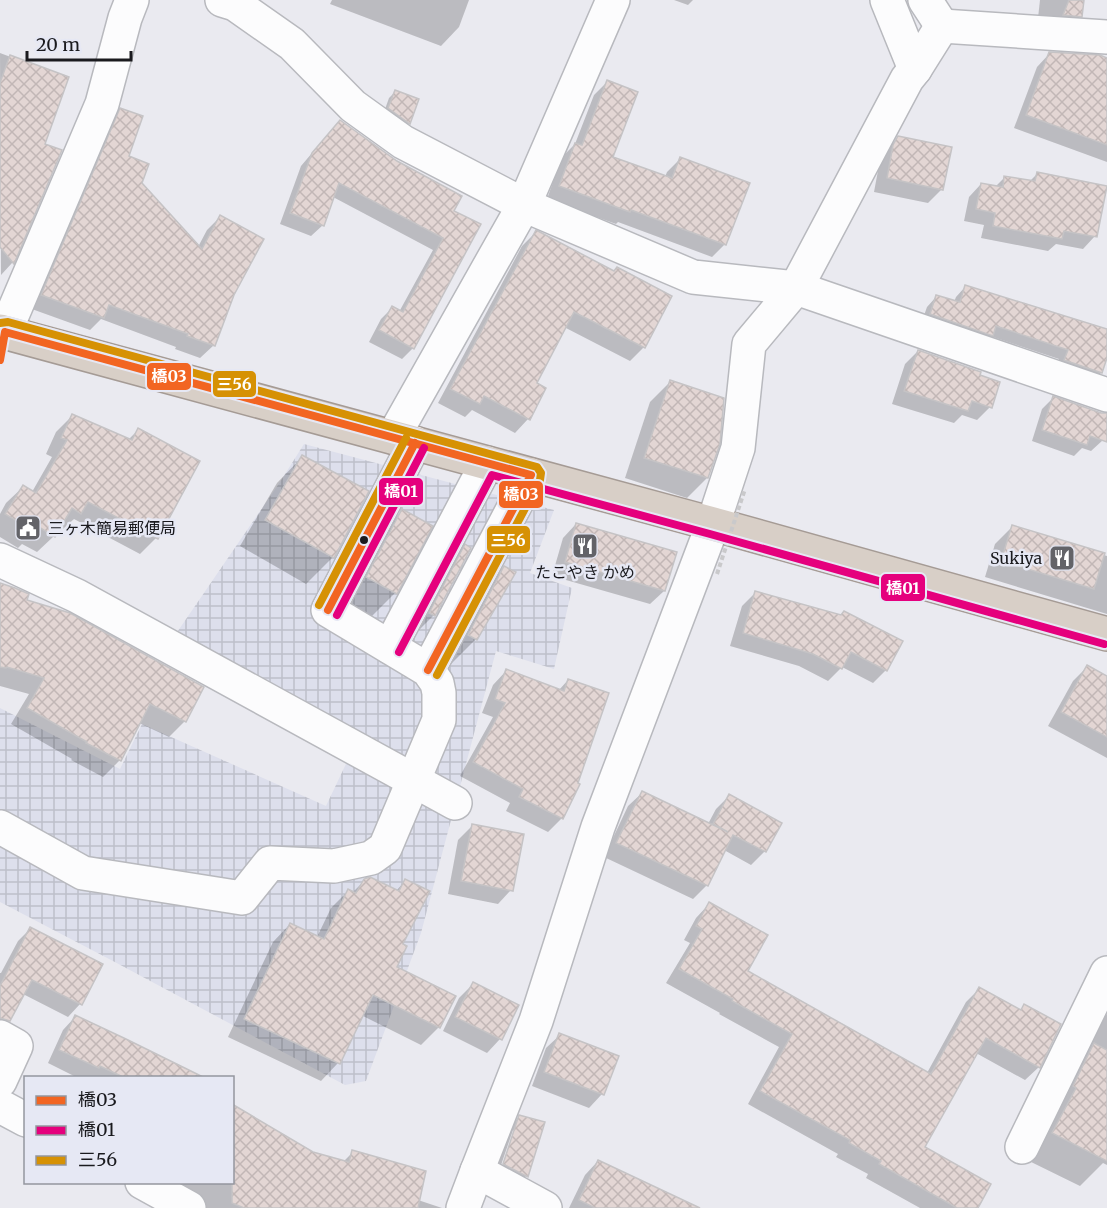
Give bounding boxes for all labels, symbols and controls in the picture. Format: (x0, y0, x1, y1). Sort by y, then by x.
scale bar (27, 24, 130, 62)
text: 20 m (36, 33, 80, 56)
line badge: 橋03 (146, 362, 192, 391)
text: 橋03 (151, 366, 187, 386)
line badge: 三56 (212, 370, 257, 398)
text: 三56 (216, 374, 252, 394)
line badge: 橋01 (378, 477, 424, 506)
line badge: 橋03 (498, 480, 544, 509)
text: 橋01 (384, 481, 418, 501)
text: 橋03 (503, 484, 539, 504)
public building icon: 三ヶ木簡易郵便局 (13, 513, 43, 543)
place label: 三ヶ木簡易郵便局 (48, 518, 176, 538)
line badge: 三56 (486, 525, 531, 554)
text: 三56 (490, 530, 526, 550)
restaurant icon: たこやき かめ (570, 531, 600, 561)
unlabelled marker (358, 534, 370, 546)
restaurant icon: Sukiya (1047, 543, 1077, 573)
place label: Sukiya (990, 548, 1042, 568)
place label: たこやき かめ (535, 562, 635, 582)
line badge: 橋01 (880, 573, 926, 602)
text: 橋01 (886, 578, 920, 598)
legend (24, 1076, 234, 1184)
text: 橋03 (78, 1088, 117, 1111)
text: 橋01 (78, 1118, 115, 1141)
text: 三56 (78, 1148, 117, 1171)

